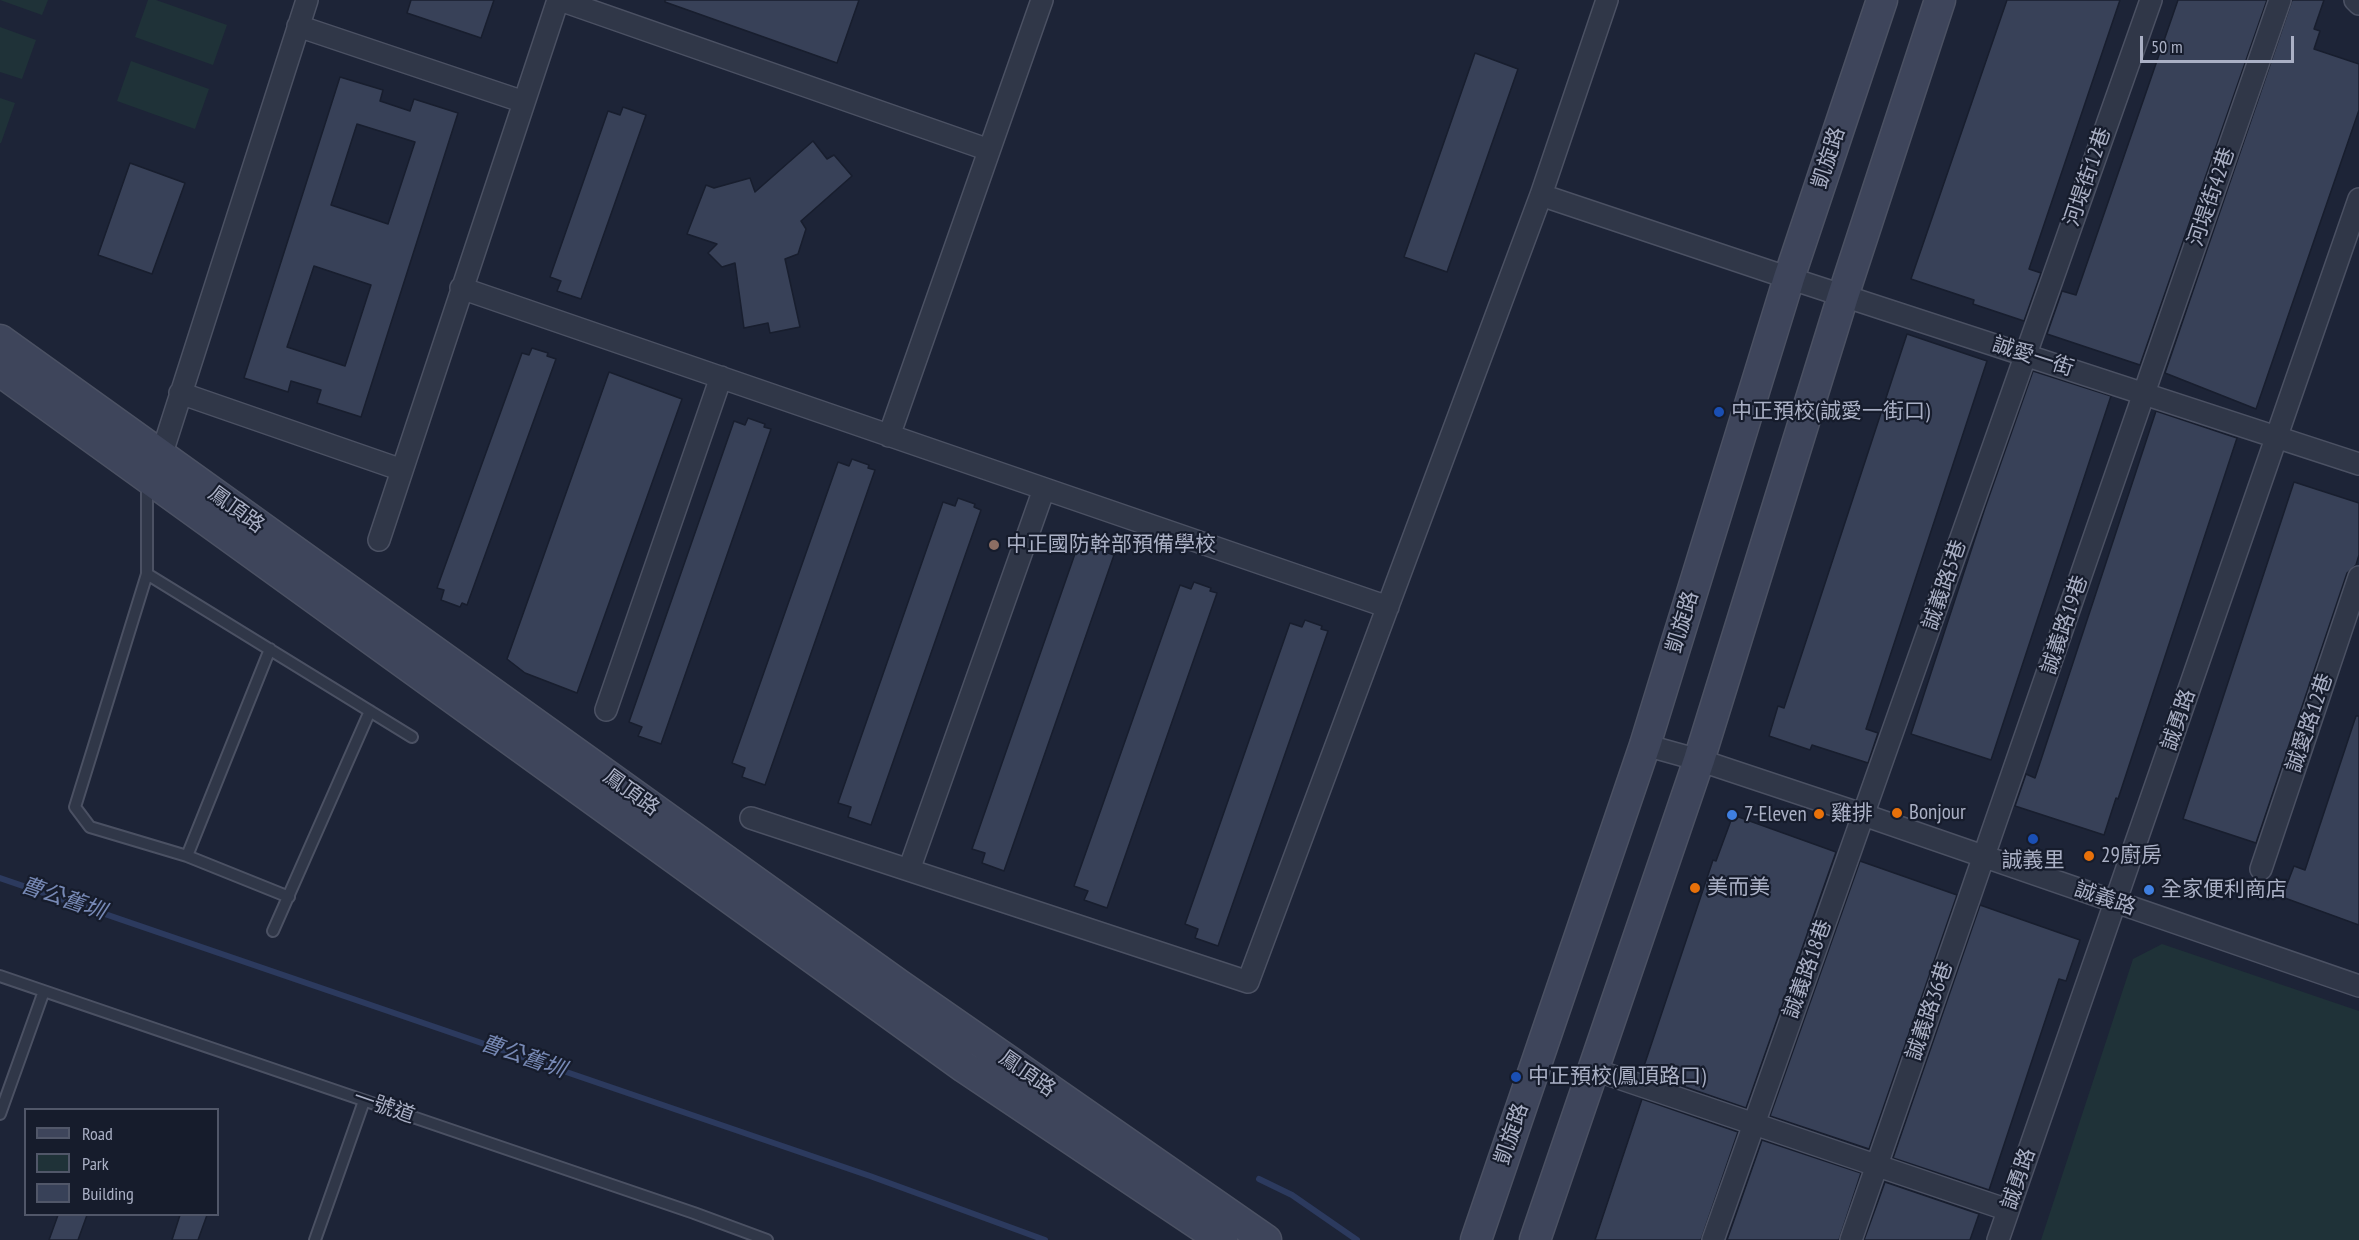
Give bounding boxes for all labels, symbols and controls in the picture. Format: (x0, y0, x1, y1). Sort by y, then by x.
scale bar (2143, 24, 2298, 62)
text: 50 m (2151, 35, 2183, 58)
street label: 凱旋路 (1807, 124, 1851, 192)
street label: 河堤街12巷 (2059, 124, 2117, 230)
street label: 河堤街42巷 (2183, 144, 2241, 250)
street label: 誠愛一街 (1989, 332, 2077, 382)
place label: 中正預校(誠愛一街口) (1731, 399, 1930, 425)
marker: 中正預校(誠愛一街口) (1712, 405, 1726, 419)
street label: 鳳頂路 (203, 481, 269, 539)
place label: 中正國防幹部預備學校 (1006, 532, 1216, 558)
street label: 誠義路5巷 (1918, 537, 1972, 633)
marker: 中正國防幹部預備學校 (987, 538, 1001, 552)
street label: 誠義路19巷 (2036, 572, 2094, 678)
street label: 凱旋路 (1662, 588, 1704, 656)
street label: 誠愛路12巷 (2281, 670, 2339, 776)
street label: 誠勇路 (2157, 686, 2201, 754)
street label: 鳳頂路 (598, 764, 664, 822)
place label: Bonjour (1909, 800, 1966, 826)
place label: 雞排 (1831, 801, 1873, 827)
place label: 7-Eleven (1744, 802, 1807, 828)
marker: Bonjour (1890, 806, 1904, 820)
marker: 雞排 (1812, 807, 1826, 821)
marker: 7-Eleven (1725, 808, 1739, 822)
marker: 誠義里 (2026, 832, 2040, 846)
place label: 29廚房 (2101, 843, 2162, 869)
place label: 誠義里 (2002, 848, 2064, 874)
marker: 29廚房 (2082, 849, 2096, 863)
water label: 曹公舊圳 (17, 872, 109, 926)
place label: 美而美 (1707, 875, 1770, 901)
street label: 誠義路 (2071, 877, 2139, 921)
place label: 全家便利商店 (2161, 877, 2287, 903)
marker: 美而美 (1688, 881, 1702, 895)
marker: 全家便利商店 (2142, 883, 2156, 897)
street label: 誠義路18巷 (1779, 916, 1837, 1022)
street label: 誠義路36巷 (1901, 958, 1959, 1064)
water label: 曹公舊圳 (477, 1030, 569, 1084)
street label: 鳳頂路 (994, 1046, 1060, 1102)
place label: 中正預校(鳳頂路口) (1528, 1064, 1706, 1090)
marker: 中正預校(鳳頂路口) (1509, 1070, 1523, 1084)
street label: 一號道 (350, 1085, 418, 1129)
street label: 凱旋路 (1490, 1100, 1534, 1168)
legend (24, 1108, 219, 1216)
text: Road (82, 1122, 113, 1145)
street label: 誠勇路 (1997, 1145, 2041, 1213)
text: Park (82, 1152, 109, 1175)
text: Building (82, 1182, 134, 1205)

